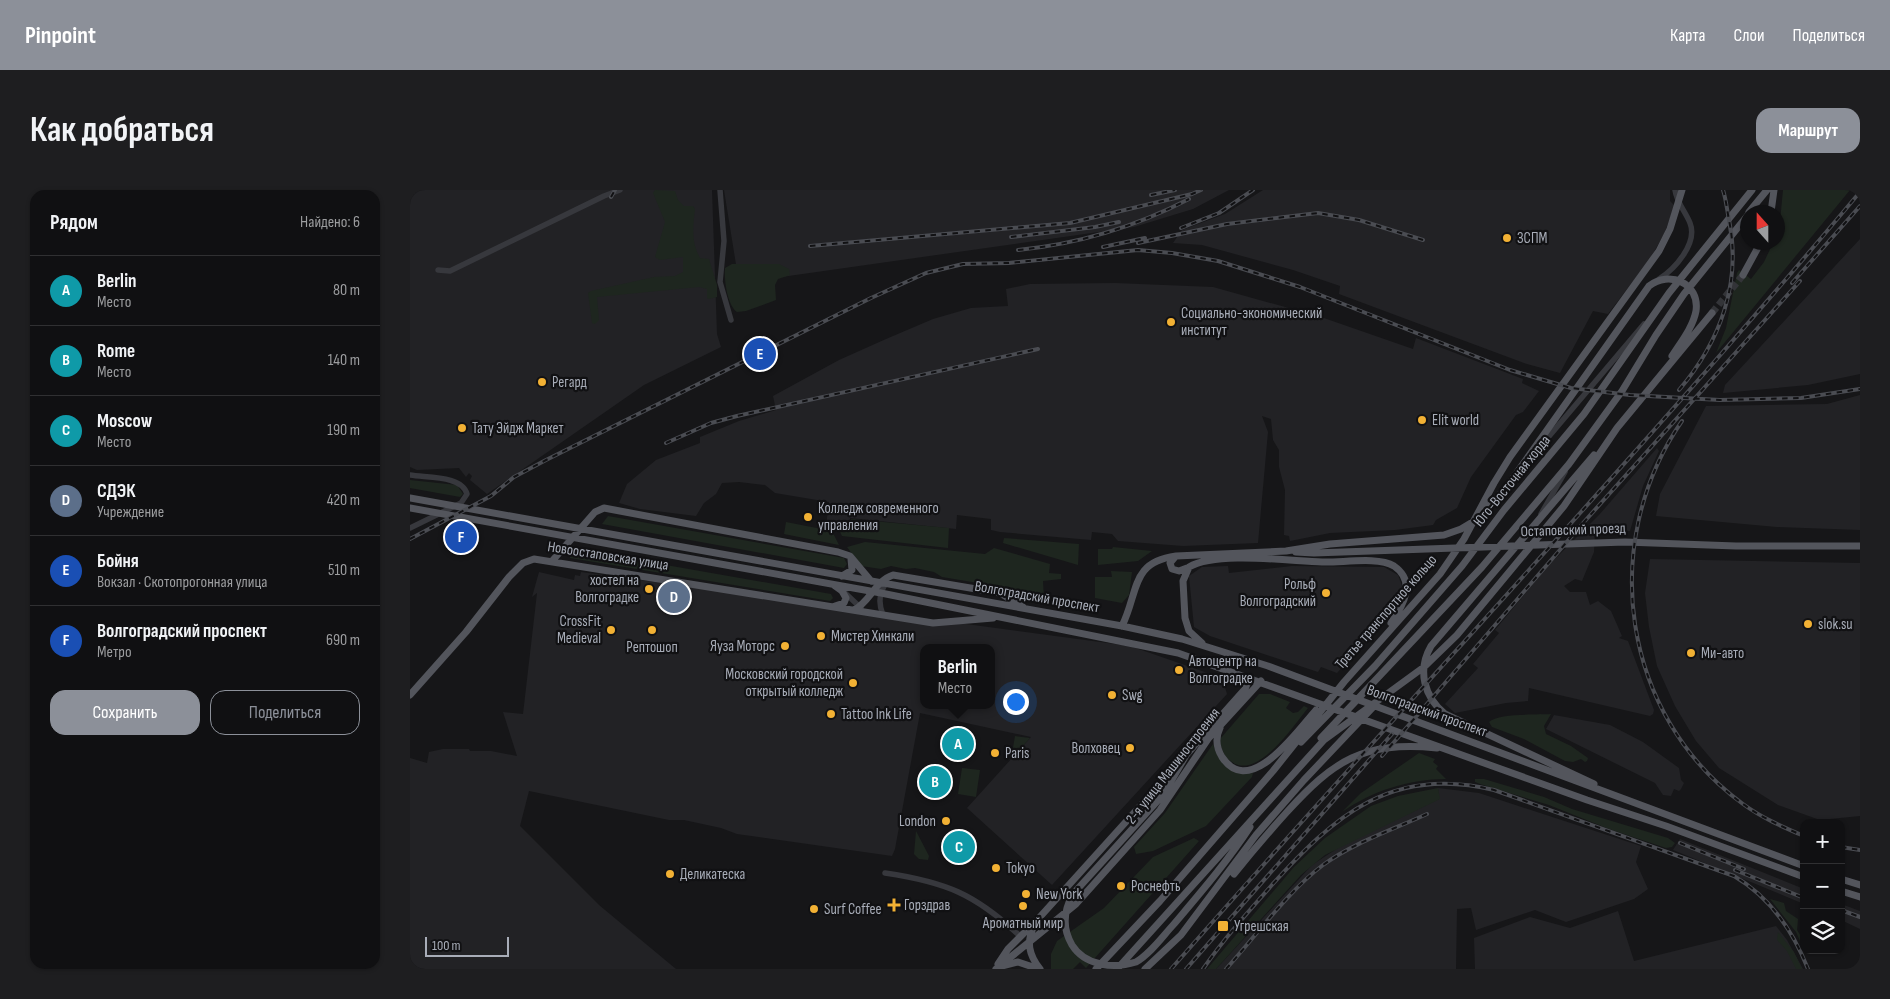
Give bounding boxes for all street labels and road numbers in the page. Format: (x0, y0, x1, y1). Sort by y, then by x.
street label: Юго-Восточная хорда (1469, 431, 1555, 531)
street label: Остаповский проезд (1520, 519, 1627, 541)
street label: Новоостаповская улица (546, 537, 670, 575)
street label: Третье транспортное кольцо (1331, 551, 1441, 673)
street label: Волгоградский проспект (973, 577, 1101, 617)
street label: Волгоградский проспект (1364, 680, 1490, 742)
street label: 2-я улица Машиностроения (1122, 704, 1224, 828)

